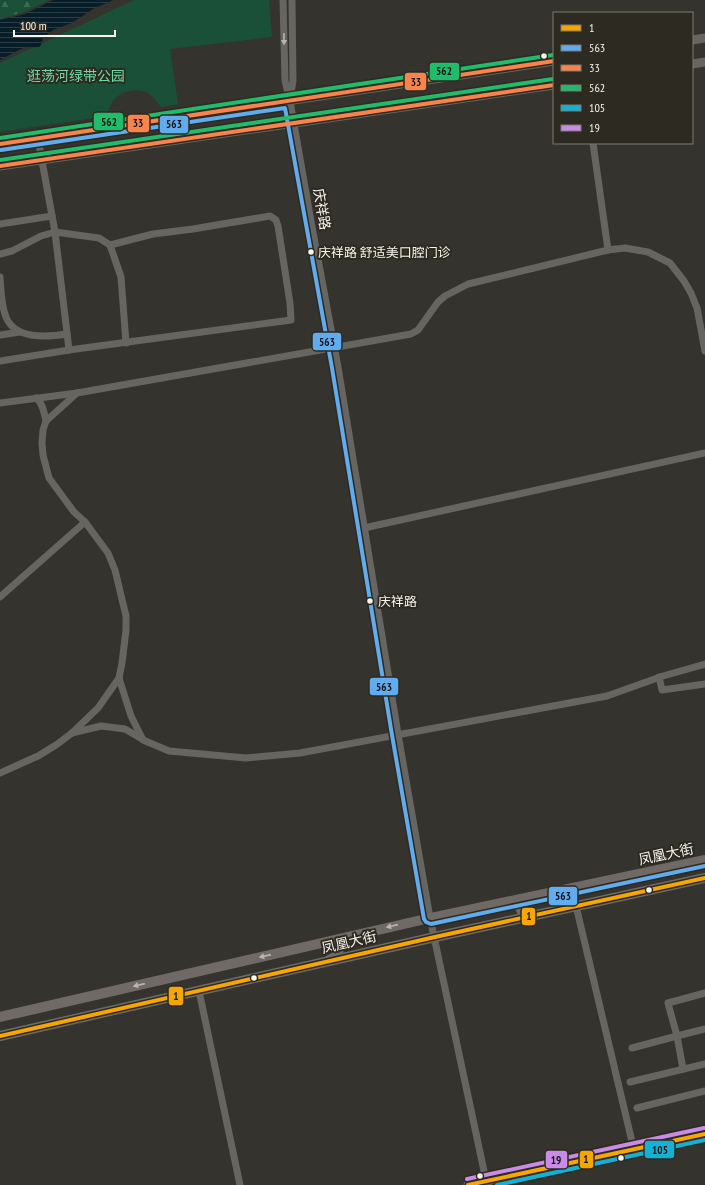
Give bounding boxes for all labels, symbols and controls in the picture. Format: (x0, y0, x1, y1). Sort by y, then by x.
scale bar (14, 12, 115, 38)
legend (553, 12, 693, 144)
text: 100 m (20, 18, 47, 33)
text: 1 (589, 20, 594, 35)
one-way arrow (281, 33, 287, 46)
text: 563 (589, 40, 605, 55)
unlabelled marker (539, 51, 549, 61)
text: 33 (589, 60, 600, 75)
line badge: 562 (429, 62, 460, 81)
text: 562 (436, 64, 452, 78)
park label: 逛荡河绿带公园 (27, 67, 125, 85)
line badge: 33 (404, 72, 427, 91)
text: 33 (411, 75, 421, 89)
text: 562 (589, 80, 605, 95)
text: 105 (589, 100, 605, 115)
line badge: 562 (93, 112, 124, 131)
line badge: 33 (127, 114, 150, 133)
text: 562 (101, 115, 117, 129)
line badge: 563 (159, 115, 189, 134)
text: 33 (133, 116, 143, 130)
text: 563 (166, 117, 182, 131)
text: 19 (589, 120, 600, 135)
street label: 庆祥路 (309, 187, 335, 231)
place label: 庆祥路 舒适美口腔门诊 (318, 244, 451, 261)
marker: 庆祥路 舒适美口腔门诊 (306, 247, 316, 257)
line badge: 563 (312, 332, 342, 351)
text: 563 (319, 335, 335, 349)
place label: 庆祥路 (378, 593, 417, 610)
marker: 庆祥路 (365, 596, 375, 606)
line badge: 563 (369, 677, 399, 696)
text: 563 (376, 680, 392, 694)
street label: 凤凰大街 (637, 839, 695, 869)
unlabelled marker (644, 885, 654, 895)
line badge: 563 (548, 886, 578, 906)
text: 563 (555, 889, 571, 903)
line badge: 1 (521, 907, 536, 926)
text: 1 (526, 909, 532, 923)
one-way arrow (386, 924, 398, 930)
street label: 凤凰大街 (320, 927, 378, 957)
one-way arrow (259, 953, 271, 959)
unlabelled marker (249, 973, 259, 983)
one-way arrow (132, 982, 144, 988)
line badge: 1 (168, 986, 184, 1006)
text: 1 (173, 989, 179, 1003)
line badge: 105 (644, 1140, 675, 1159)
text: 105 (652, 1143, 668, 1157)
line badge: 19 (545, 1150, 568, 1169)
line badge: 1 (579, 1150, 594, 1169)
text: 1 (583, 1152, 589, 1166)
text: 19 (551, 1153, 561, 1167)
unlabelled marker (616, 1153, 626, 1163)
unlabelled marker (475, 1171, 485, 1181)

